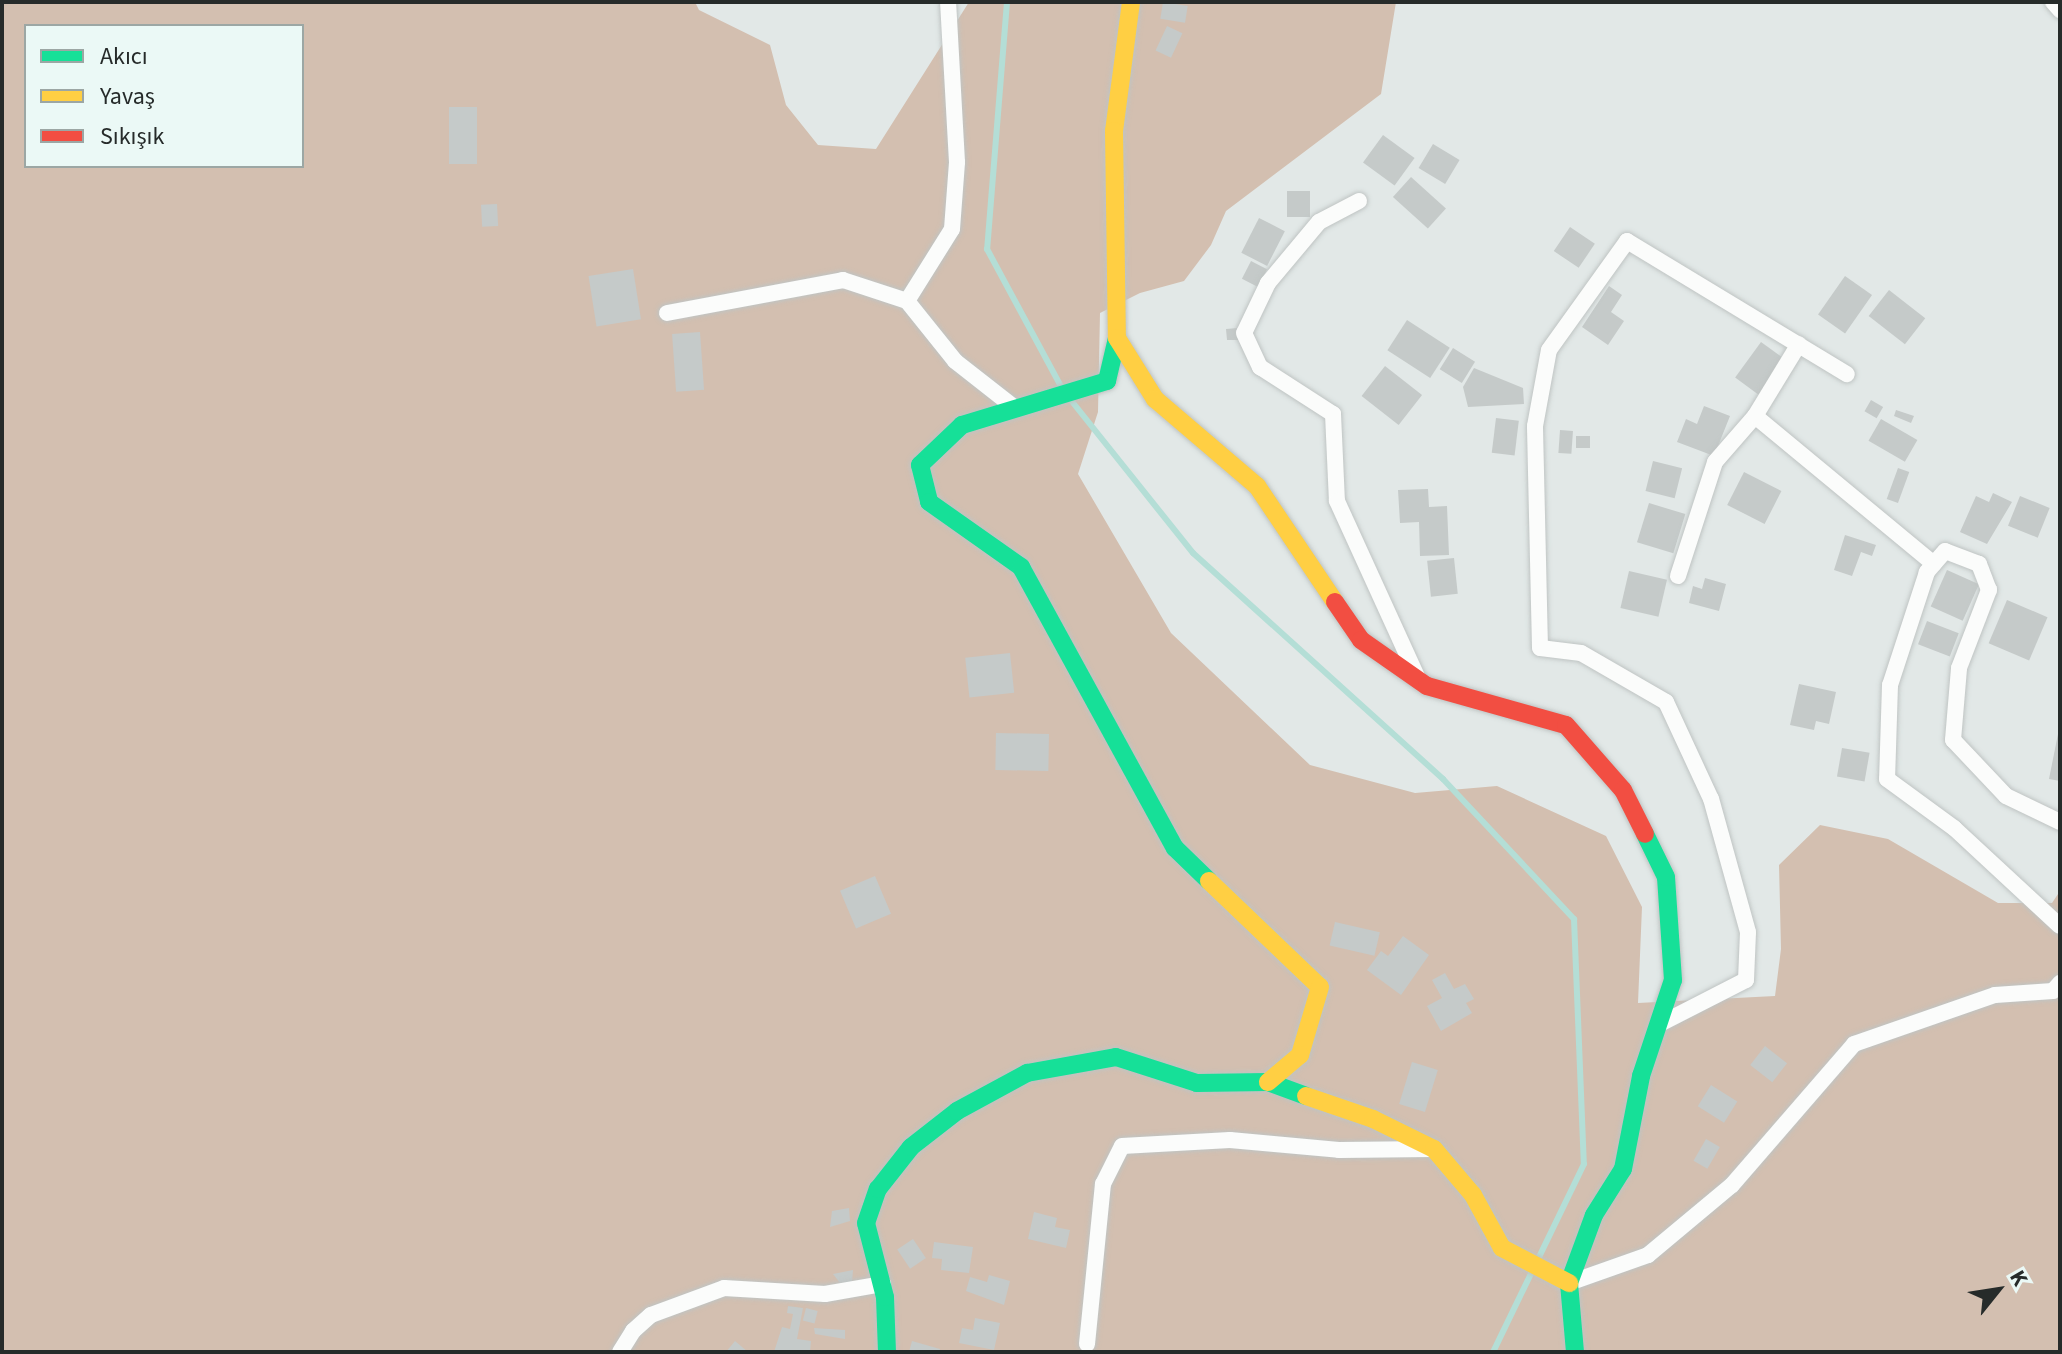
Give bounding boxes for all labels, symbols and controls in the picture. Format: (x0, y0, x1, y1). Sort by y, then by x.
legend (24, 24, 304, 168)
text: Akıcı (100, 39, 148, 74)
text: Yavaş (100, 79, 155, 114)
text: Sıkışık (100, 119, 164, 154)
north arrow (1958, 1250, 2038, 1330)
text: K (2002, 1264, 2036, 1292)

